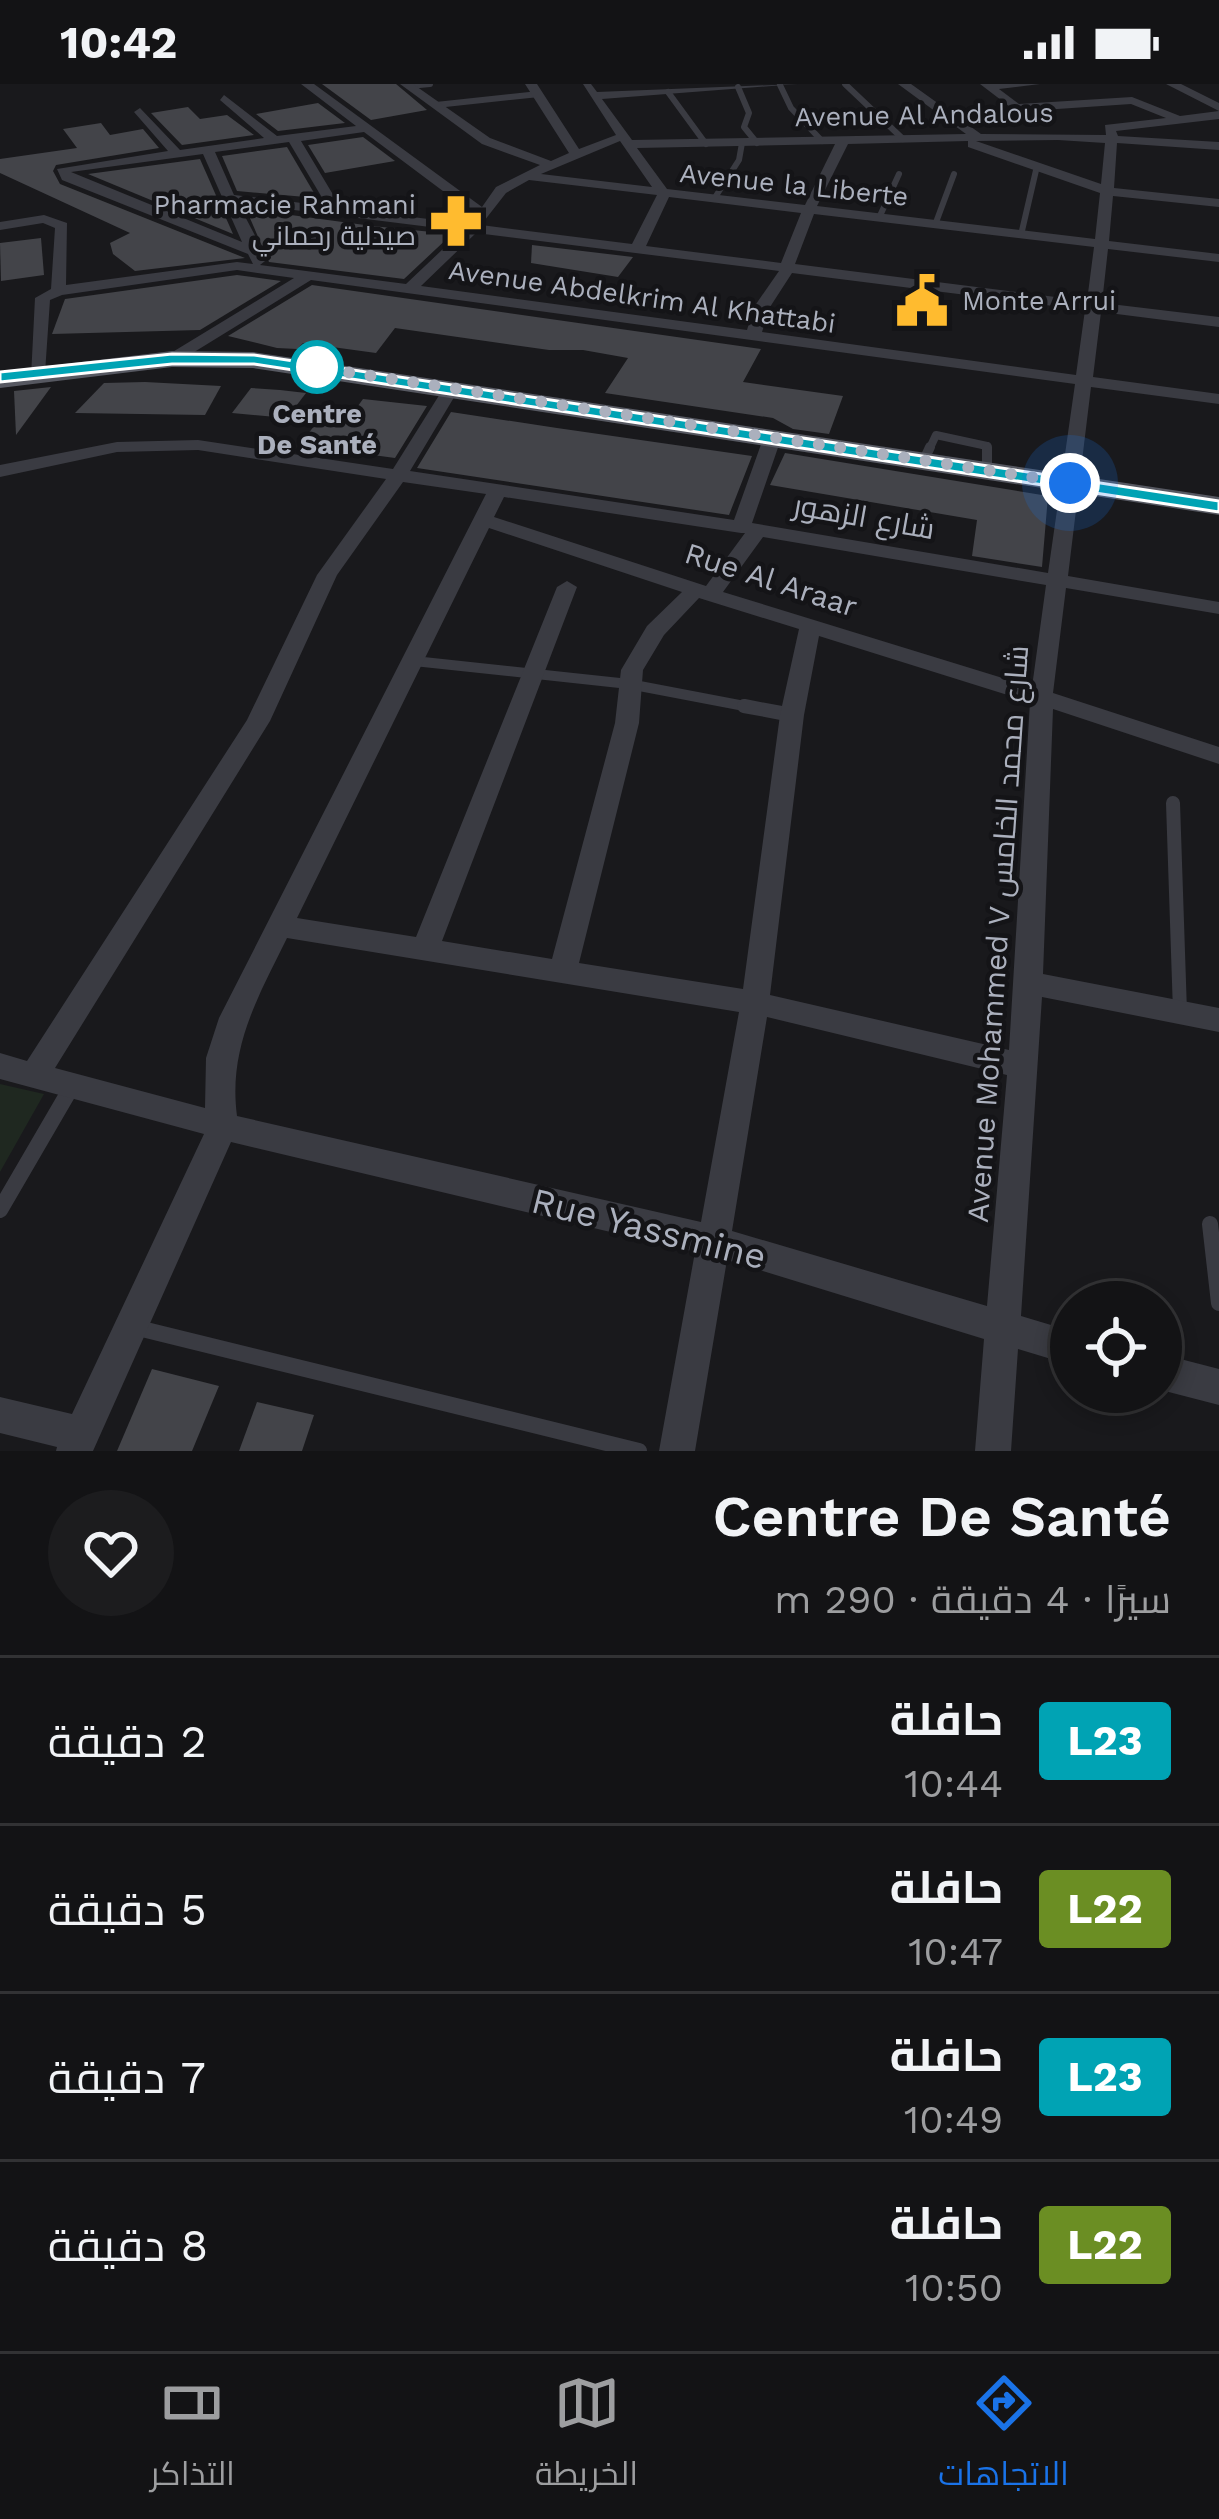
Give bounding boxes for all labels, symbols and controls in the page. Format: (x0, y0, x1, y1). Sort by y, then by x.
text: 10:42 (60, 16, 177, 69)
street label: Avenue Al Andalous (794, 97, 1054, 133)
street label: Avenue la Liberte (678, 157, 910, 213)
place label: Pharmacie Rahmani صيدلية رحماني (154, 189, 416, 257)
pharmacy icon: Pharmacie Rahmani صيدلية رحماني (427, 192, 485, 250)
street label: Avenue Abdelkrim Al Khattabi (447, 254, 837, 340)
public building icon: Monte Arrui (893, 272, 951, 330)
place label: Monte Arrui (962, 285, 1116, 317)
marker: Centre De Santé (292, 342, 342, 392)
place label: Centre De Santé (257, 398, 377, 461)
your location (1040, 453, 1100, 513)
street label: شارع الزهور (788, 487, 937, 549)
street label: Rue Al Araar (681, 535, 862, 624)
street label: Avenue Mohammed V شارع محمد الخامس (960, 644, 1038, 1224)
street label: Rue Yassmine (527, 1180, 770, 1278)
map controls (1050, 1281, 1182, 1413)
button: locate (1050, 1281, 1182, 1413)
text: Centre De Santé (713, 1483, 1171, 1550)
button: heart (48, 1490, 174, 1616)
text: سيرًا · 4 دقيقة · 290 m (774, 1577, 1171, 1622)
text: حافلة (890, 1693, 1003, 1746)
text: 2 دقيقة (48, 1715, 207, 1768)
text: L23 (1067, 1716, 1143, 1765)
text: 10:44 (904, 1761, 1003, 1806)
text: حافلة (890, 1861, 1003, 1914)
text: 5 دقيقة (48, 1883, 207, 1936)
text: L22 (1067, 1884, 1143, 1933)
text: 10:47 (908, 1929, 1003, 1974)
text: حافلة (890, 2029, 1003, 2082)
text: 7 دقيقة (48, 2051, 206, 2104)
text: L23 (1067, 2052, 1143, 2101)
text: 10:49 (904, 2097, 1003, 2142)
text: حافلة (890, 2197, 1003, 2250)
text: 8 دقيقة (48, 2219, 208, 2272)
text: L22 (1067, 2220, 1143, 2269)
text: 10:50 (905, 2265, 1003, 2310)
tab: التذاكر (150, 2370, 235, 2504)
tab: الخريطة (535, 2370, 638, 2504)
tab: الاتجاهات (938, 2370, 1069, 2504)

